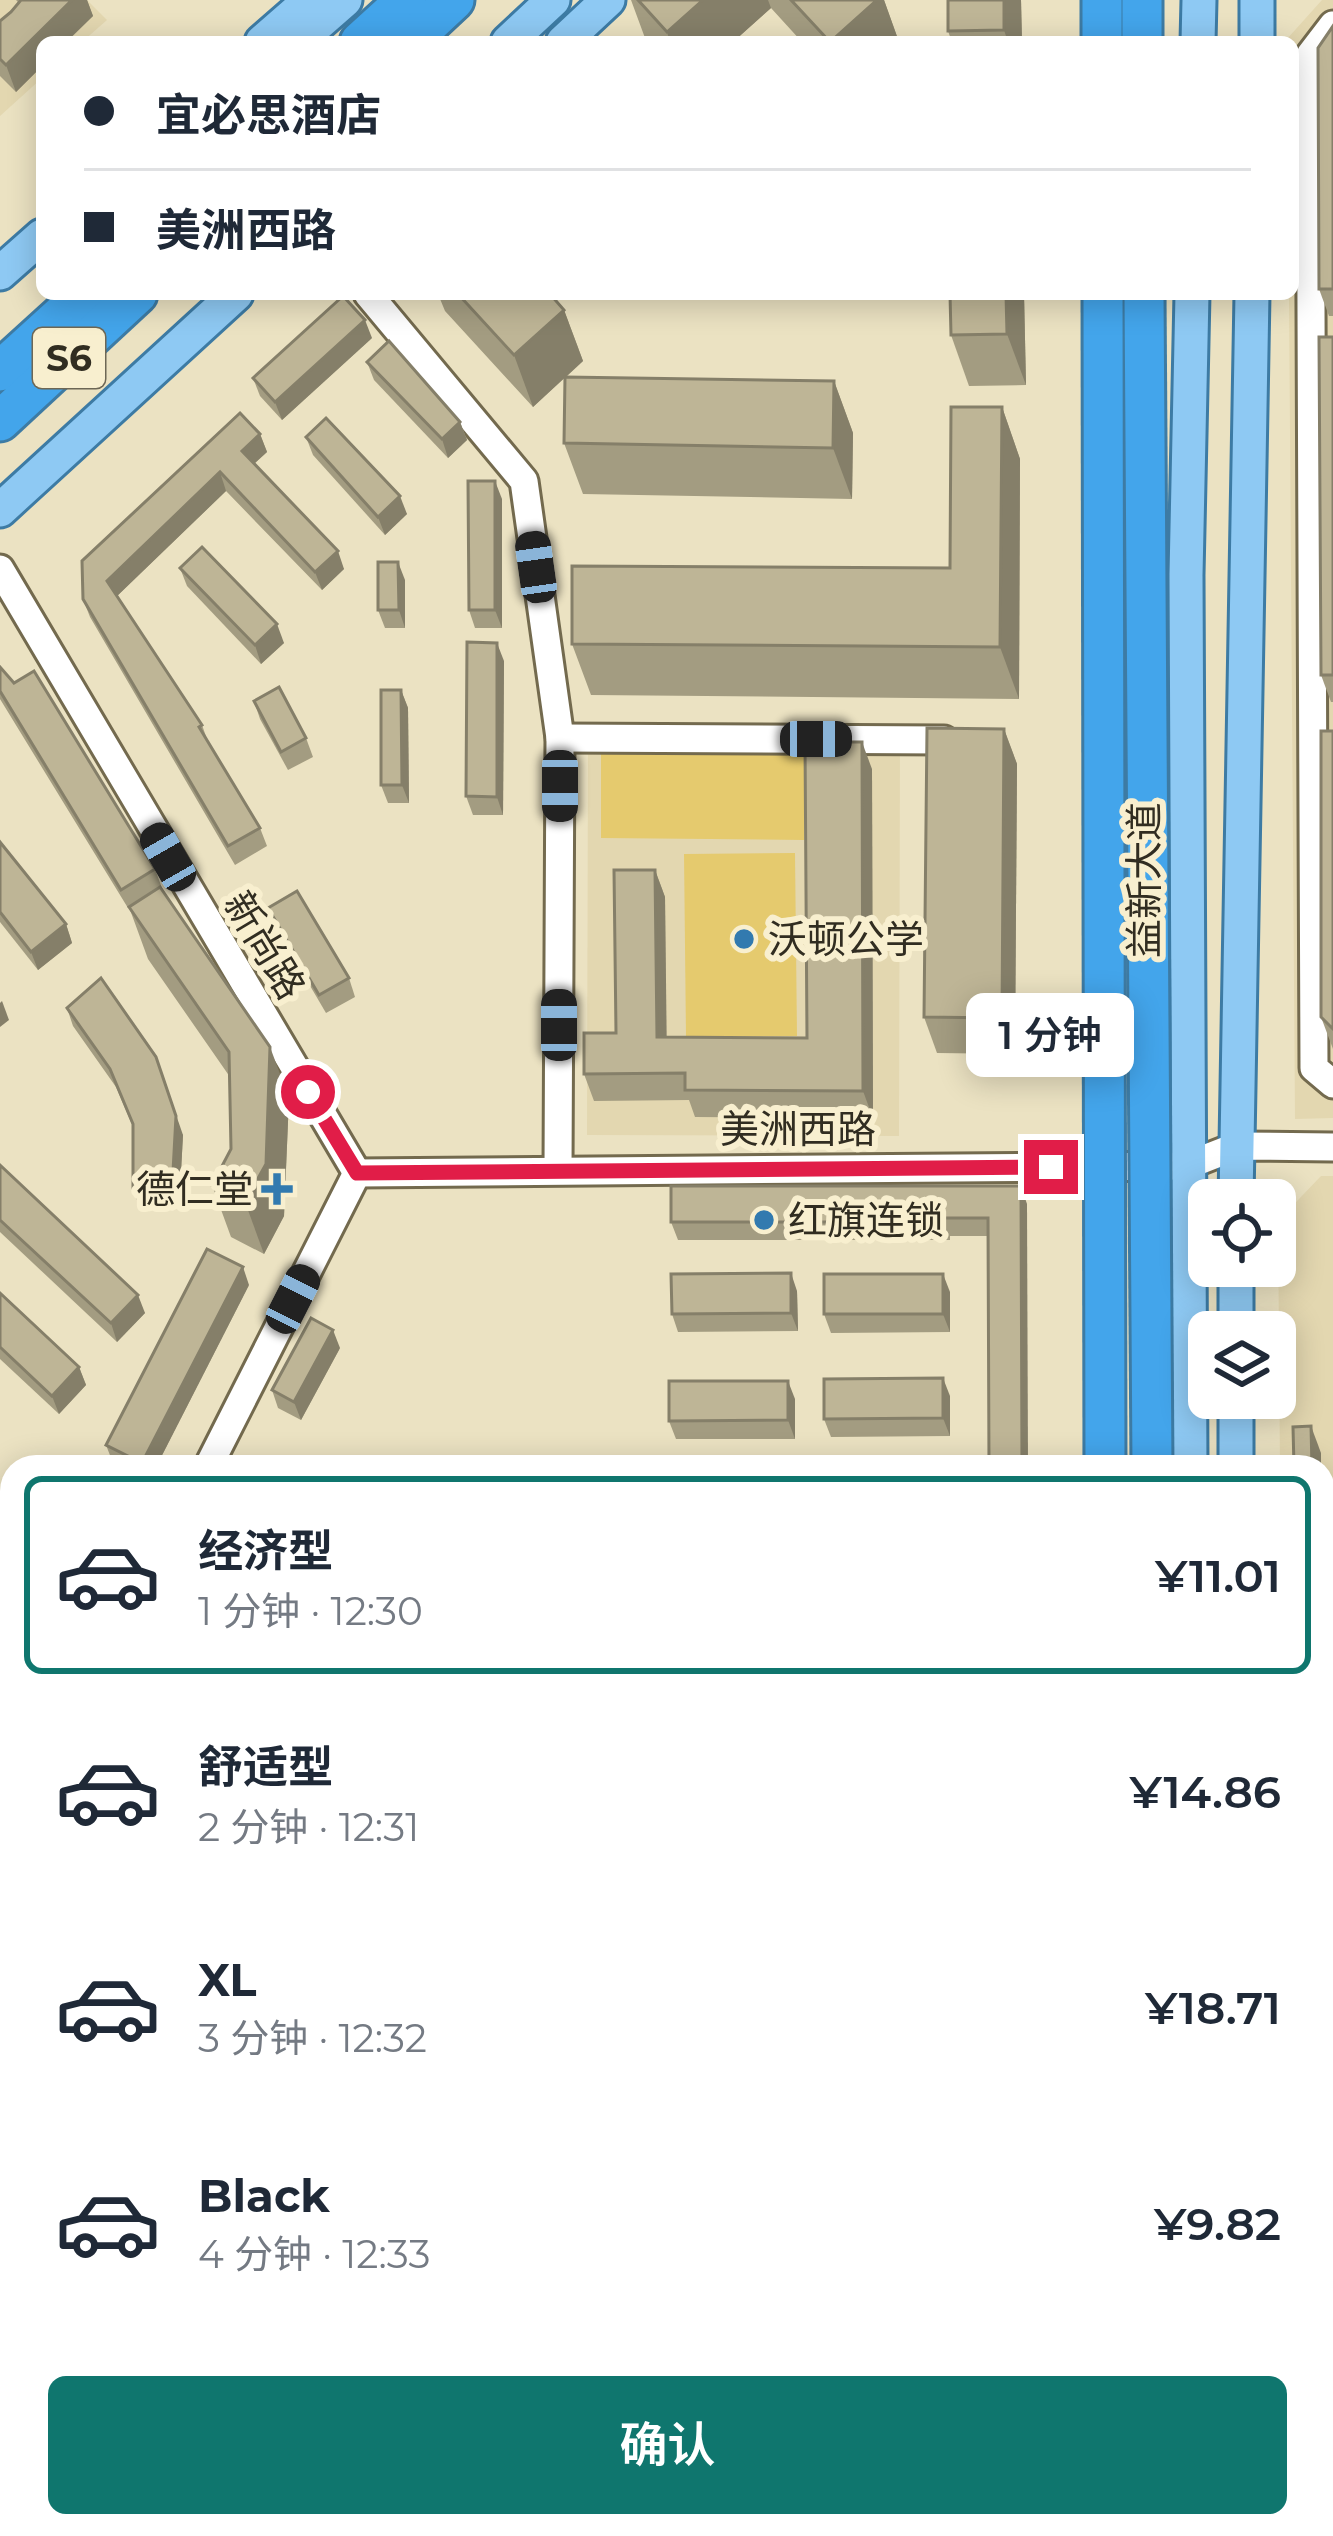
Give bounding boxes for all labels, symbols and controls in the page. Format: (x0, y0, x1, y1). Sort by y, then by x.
text: 宜必思酒店 (156, 87, 381, 142)
text: 美洲西路 (156, 202, 336, 257)
road number: S6 (33, 328, 105, 388)
car (513, 529, 559, 605)
car (780, 721, 852, 757)
car (542, 750, 578, 822)
street label: 益新大道 (1120, 802, 1168, 958)
car (134, 817, 202, 897)
street label: 新尚路 (214, 882, 316, 1008)
place label: 沃顿公学 (768, 915, 924, 963)
marker: 沃顿公学 (731, 926, 757, 952)
car (541, 989, 577, 1061)
callout: 1 分钟 (967, 993, 1135, 1077)
text: 1 分钟 (998, 1011, 1102, 1059)
route start (281, 1065, 335, 1119)
street label: 美洲西路 (720, 1105, 876, 1153)
route end (1024, 1140, 1078, 1194)
place label: 德仁堂 (136, 1165, 253, 1213)
marker: 德仁堂 (264, 1176, 290, 1202)
map controls (1188, 1179, 1296, 1419)
button: locate (1188, 1179, 1296, 1287)
place label: 红旗连锁 (788, 1196, 944, 1244)
marker: 红旗连锁 (751, 1207, 777, 1233)
car (261, 1259, 325, 1339)
button: layers (1188, 1311, 1296, 1419)
icon: car (54, 1521, 162, 1629)
text: 经济型 (198, 1523, 333, 1578)
text: ¥11.01 (1155, 1548, 1281, 1603)
text: 1 分钟 · 12:30 (198, 1587, 423, 1635)
icon: car (54, 1737, 162, 1845)
text: 舒适型 (198, 1739, 333, 1794)
text: ¥14.86 (1130, 1764, 1281, 1819)
text: 2 分钟 · 12:31 (198, 1803, 419, 1851)
text: XL (198, 1952, 256, 2007)
icon: car (54, 1953, 162, 2061)
text: ¥18.71 (1145, 1980, 1281, 2035)
text: 3 分钟 · 12:32 (198, 2014, 427, 2062)
text: Black (198, 2168, 330, 2223)
icon: car (54, 2169, 162, 2277)
text: ¥9.82 (1154, 2196, 1281, 2251)
text: 4 分钟 · 12:33 (198, 2230, 431, 2278)
button: 确认 (48, 2376, 1287, 2514)

